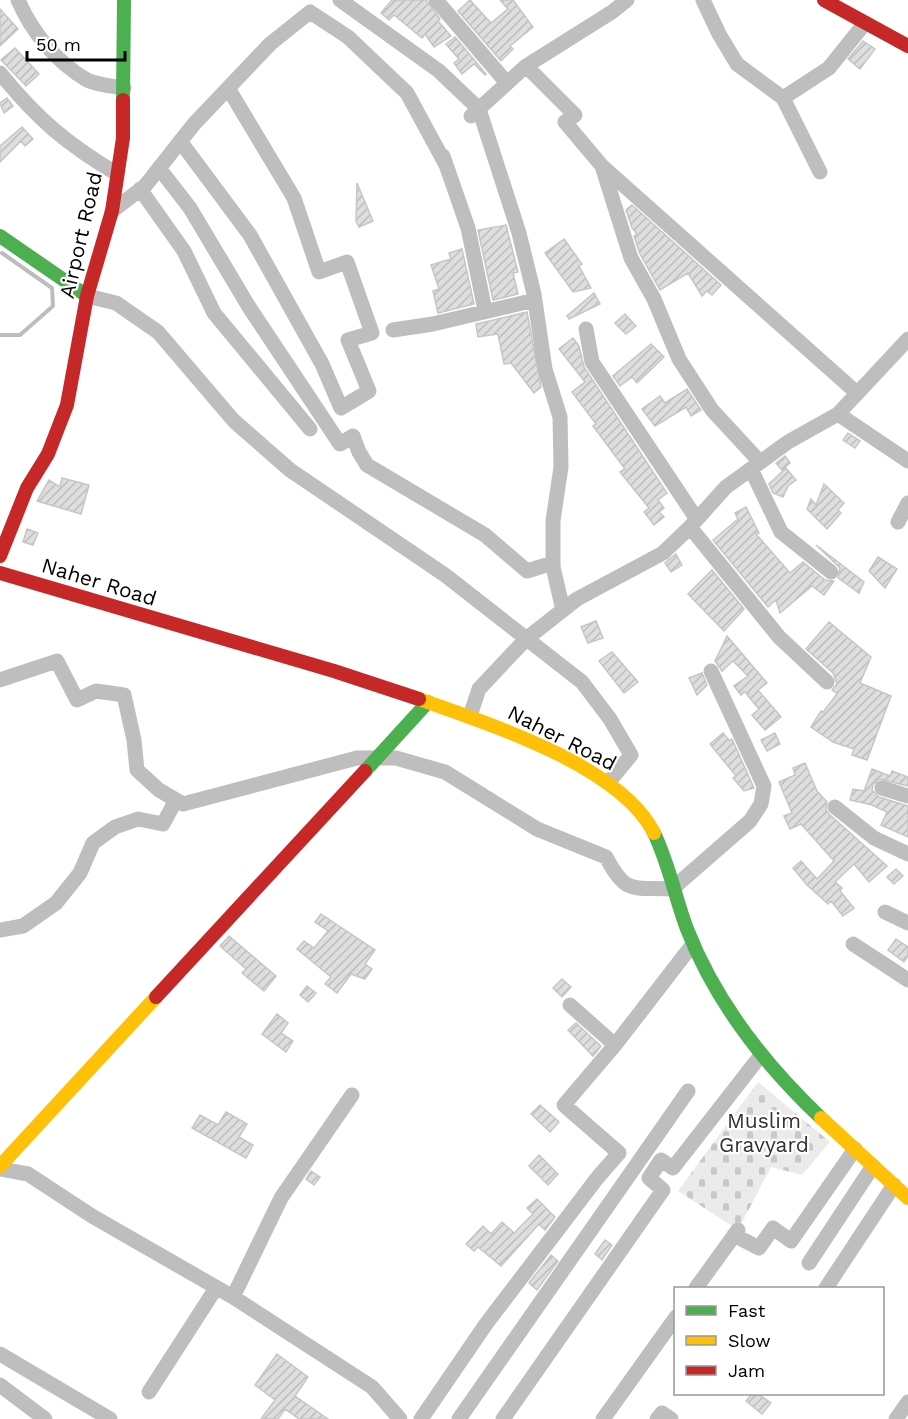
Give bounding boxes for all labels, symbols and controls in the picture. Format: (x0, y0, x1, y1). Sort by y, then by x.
scale bar (27, 24, 124, 62)
text: 50 m (36, 34, 81, 55)
street label: Airport Road (54, 169, 107, 301)
street label: Naher Road (39, 552, 160, 611)
street label: Naher Road (504, 699, 621, 776)
park label: Muslim Gravyard (719, 1108, 809, 1157)
legend (674, 1287, 884, 1395)
text: Fast (728, 1300, 766, 1321)
text: Slow (728, 1330, 771, 1351)
text: Jam (728, 1360, 765, 1381)

